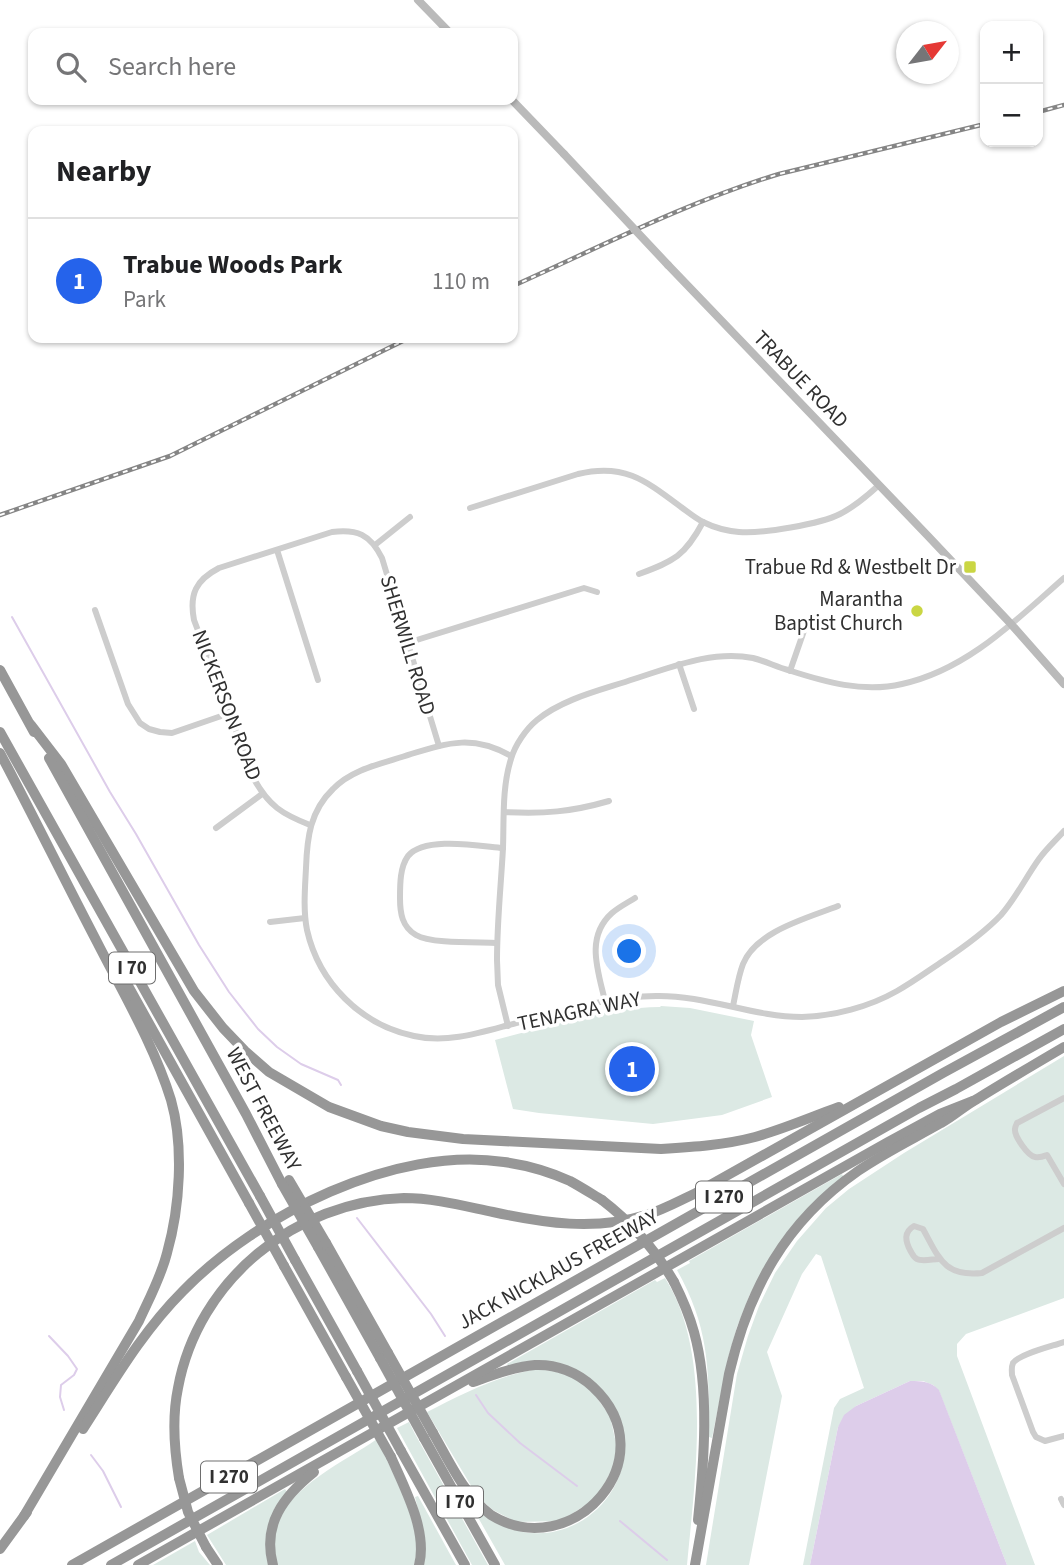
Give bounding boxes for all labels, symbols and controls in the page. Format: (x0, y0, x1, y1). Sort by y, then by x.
north arrow (896, 21, 959, 84)
map controls (980, 21, 1043, 147)
button: + (980, 21, 1043, 84)
search box (28, 28, 518, 105)
icon: search (52, 48, 90, 86)
text: Search here (108, 48, 236, 85)
button: − (980, 84, 1043, 147)
text: Nearby (56, 150, 151, 193)
text: Trabue Woods Park (123, 246, 343, 283)
text: 1 (73, 265, 85, 298)
text: 110 m (432, 265, 490, 298)
text: Park (123, 283, 166, 316)
street label: TRABUE ROAD (747, 323, 855, 435)
place label: Trabue Rd & Westbelt Dr (745, 552, 957, 582)
marker: Trabue Rd & Westbelt Dr (962, 559, 978, 575)
street label: SHERWILL ROAD (373, 571, 443, 719)
place label: Marantha Baptist Church (774, 584, 903, 638)
marker: Marantha Baptist Church (909, 603, 925, 619)
street label: NICKERSON ROAD (185, 625, 269, 785)
your location (612, 934, 646, 968)
road number: I 70 (109, 952, 155, 984)
street label: TENAGRA WAY (515, 983, 644, 1039)
street label: WEST FREEWAY (219, 1042, 310, 1177)
pin: 1 (609, 1043, 655, 1095)
road number: I 270 (696, 1182, 752, 1212)
street label: JACK NICKLAUS FREEWAY (452, 1201, 665, 1337)
road number: I 270 (201, 1462, 257, 1492)
road number: I 70 (437, 1486, 483, 1518)

